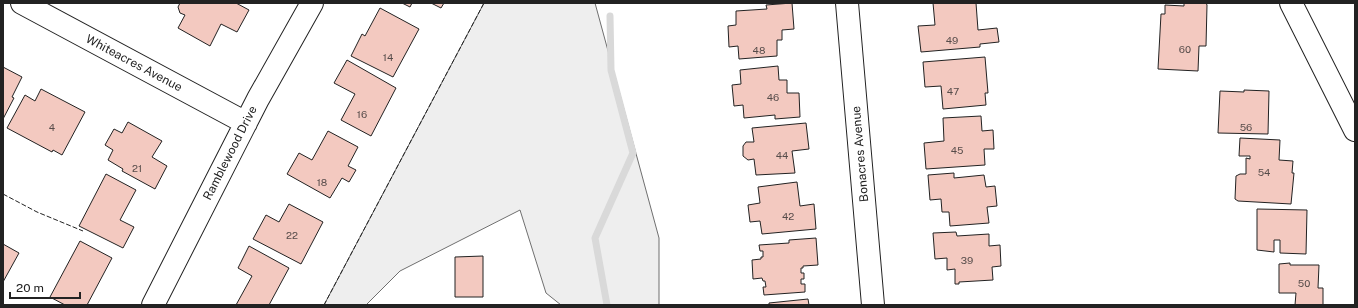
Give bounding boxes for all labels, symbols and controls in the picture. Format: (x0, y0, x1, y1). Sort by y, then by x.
street label: Whiteacres Avenue (83, 32, 185, 94)
house number: 49 (946, 34, 958, 46)
house number: 60 (1179, 43, 1191, 55)
house number: 48 (753, 44, 765, 56)
house number: 14 (383, 51, 393, 63)
house number: 47 (947, 85, 959, 97)
house number: 46 (767, 91, 779, 103)
street label: Ramblewood Drive (200, 103, 260, 202)
street label: Bonacres Avenue (849, 105, 871, 203)
house number: 16 (357, 108, 367, 120)
house number: 4 (49, 121, 55, 133)
house number: 56 (1240, 121, 1252, 133)
house number: 45 (951, 144, 963, 156)
house number: 44 (776, 149, 788, 161)
house number: 21 (132, 162, 142, 174)
house number: 54 (1258, 166, 1270, 178)
house number: 18 (317, 176, 327, 188)
house number: 42 (782, 210, 794, 222)
house number: 22 (286, 229, 298, 241)
house number: 39 (961, 254, 973, 266)
scale bar (10, 274, 80, 300)
house number: 50 (1298, 277, 1310, 289)
text: 20 m (16, 281, 44, 295)

